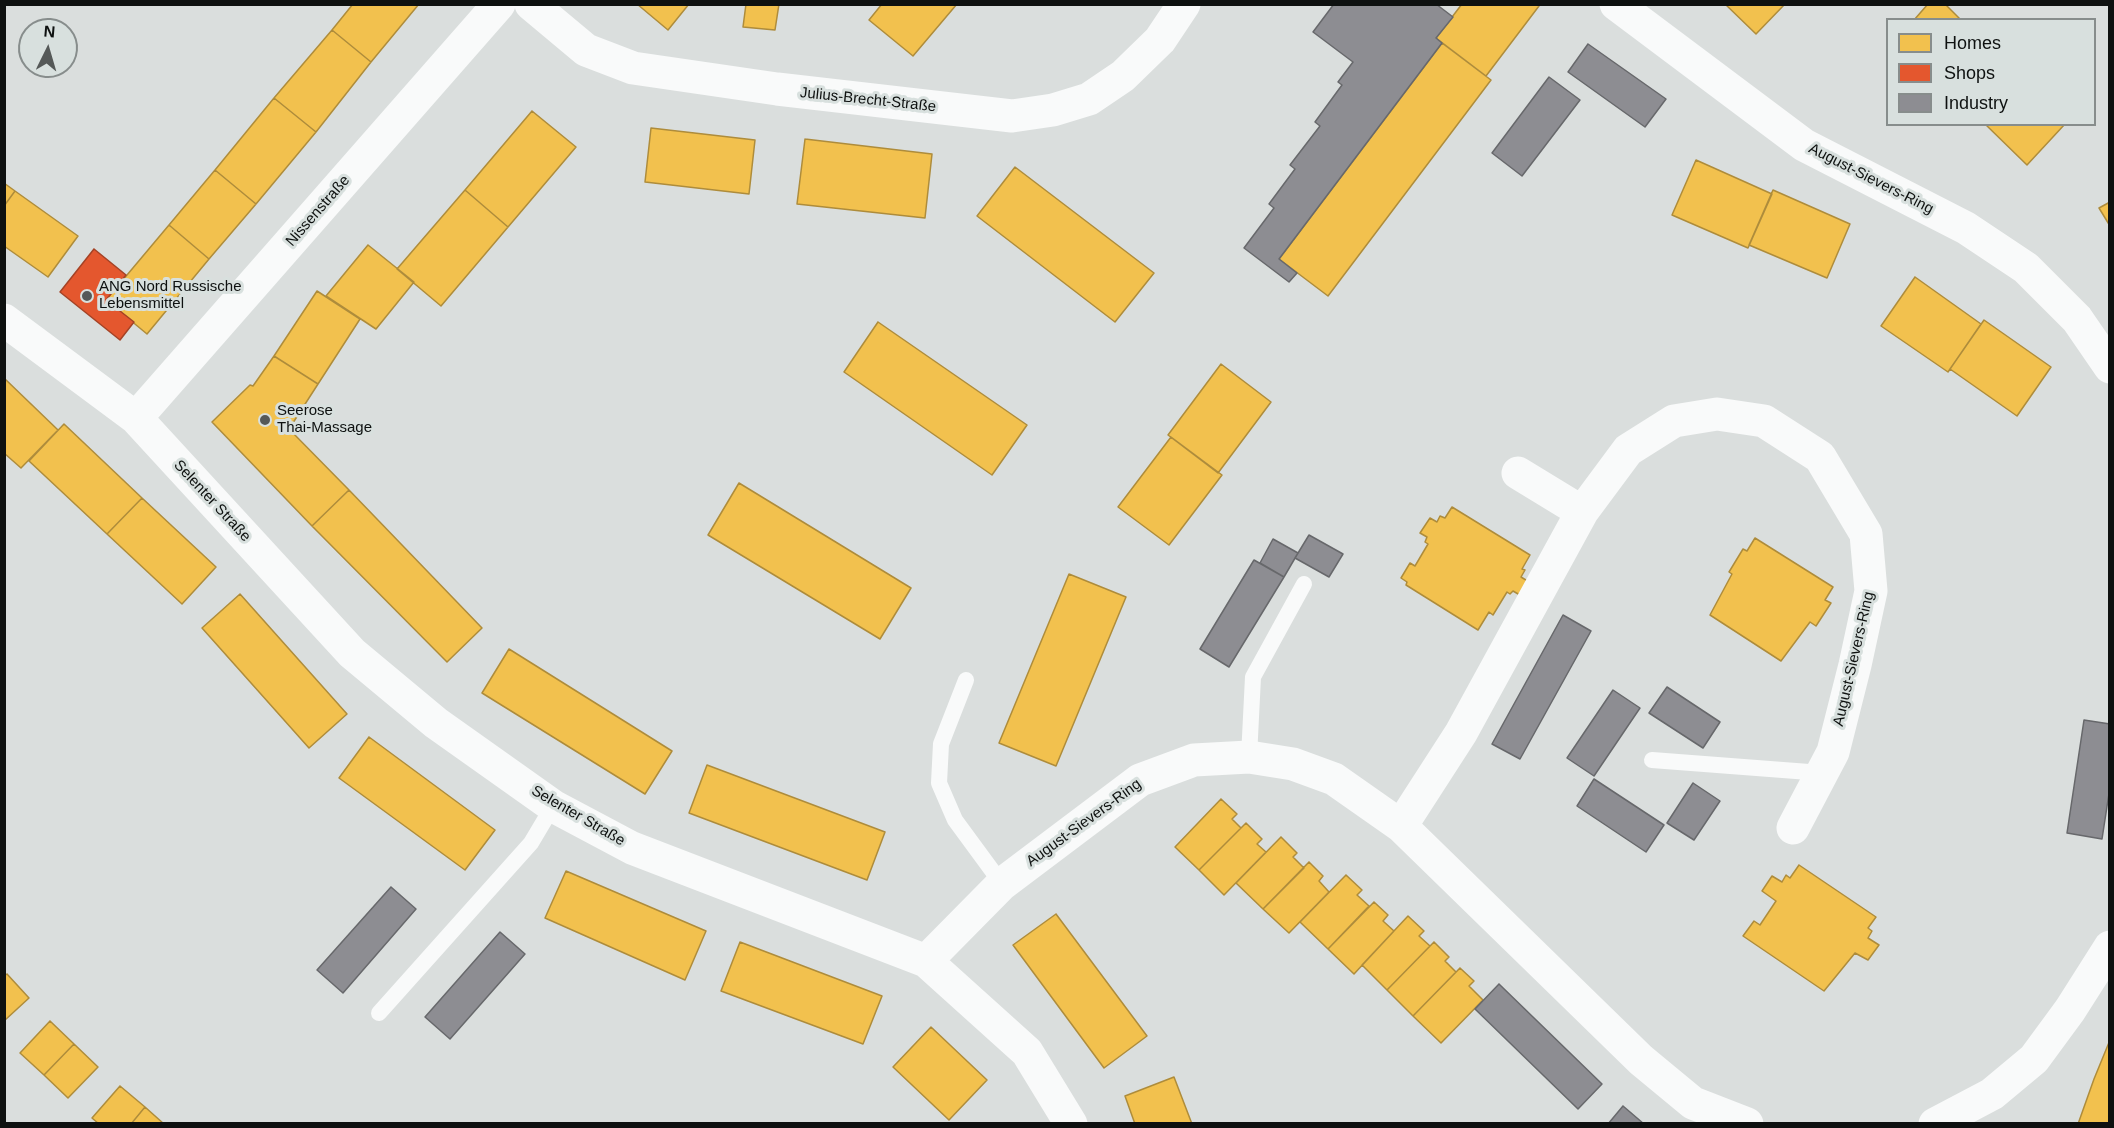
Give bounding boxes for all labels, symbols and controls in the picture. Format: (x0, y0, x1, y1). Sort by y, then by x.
north arrow (18, 18, 78, 78)
legend (1886, 18, 2096, 126)
text: N (43, 23, 56, 41)
text: Homes (1944, 33, 2001, 53)
text: Shops (1944, 63, 1995, 83)
street label: Julius-Brecht-Straße (799, 84, 937, 116)
text: Industry (1944, 93, 2008, 113)
street label: August-Sievers-Ring (1806, 140, 1936, 218)
street label: Nissenstraße (282, 172, 354, 250)
place label: ANG Nord Russische Lebensmittel (99, 278, 242, 313)
marker: ANG Nord Russische Lebensmittel (80, 289, 94, 303)
place label: Seerose Thai-Massage (277, 402, 372, 437)
marker: Seerose Thai-Massage (258, 413, 272, 427)
street label: Selenter Straße (170, 456, 254, 546)
street label: August-Sievers-Ring (1830, 590, 1878, 728)
street label: August-Sievers-Ring (1023, 775, 1145, 871)
street label: Selenter Straße (528, 782, 628, 850)

